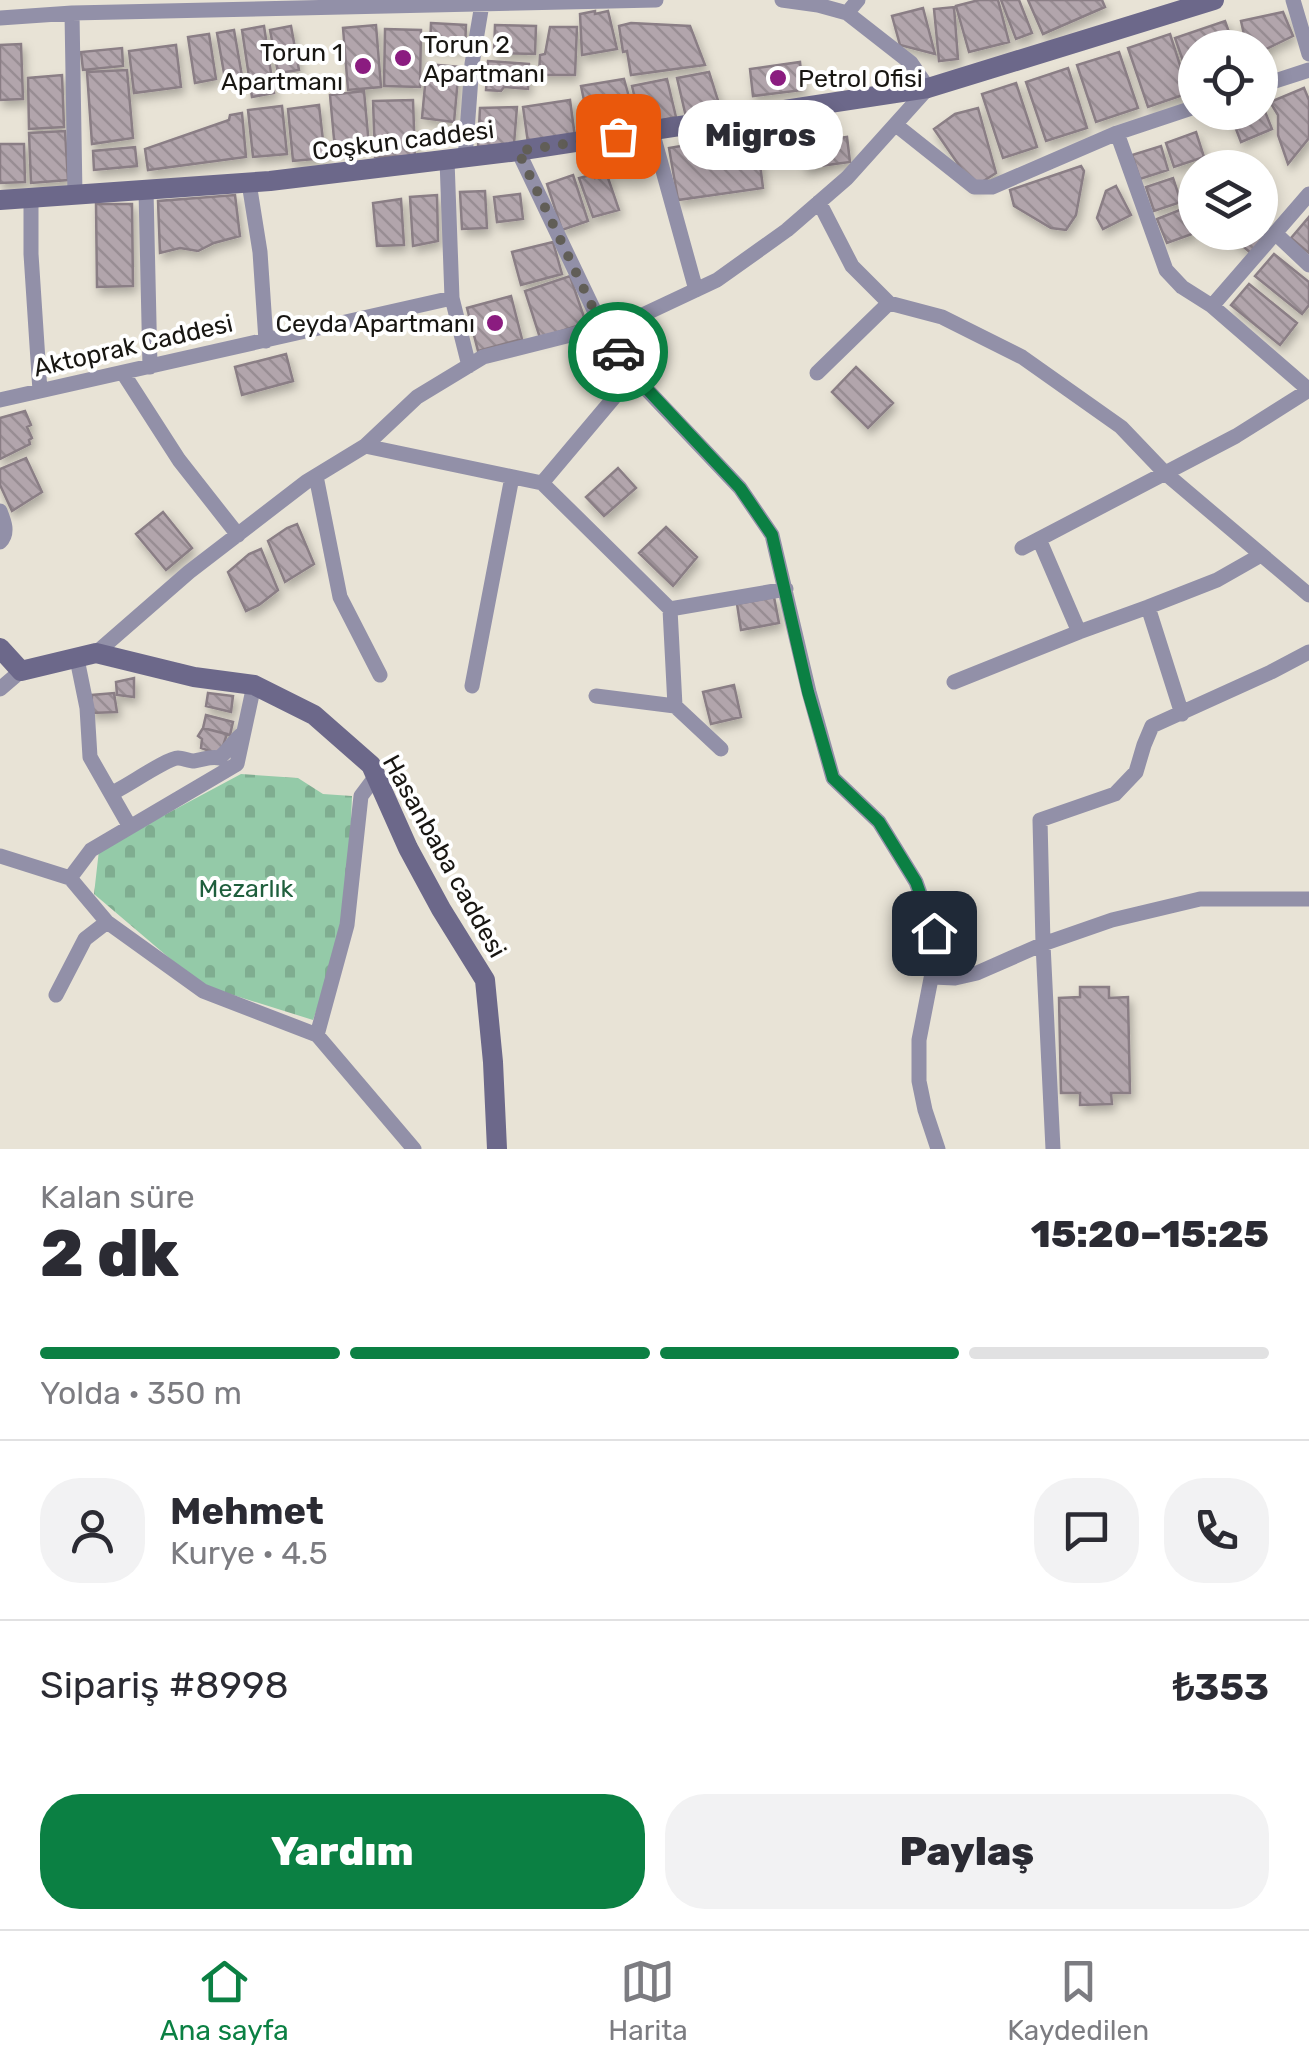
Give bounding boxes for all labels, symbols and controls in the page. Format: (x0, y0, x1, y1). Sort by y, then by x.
place label: Torun 2 Apartmanı (423, 30, 545, 88)
map controls (1178, 30, 1278, 250)
button: locate (1178, 30, 1278, 130)
place label: Torun 1 Apartmanı (221, 38, 343, 96)
marker: Torun 2 Apartmanı (392, 47, 414, 69)
marker: Torun 1 Apartmanı (352, 55, 374, 77)
place label: Petrol Ofisi (798, 64, 923, 93)
marker: Petrol Ofisi (767, 67, 789, 89)
pin (576, 94, 661, 179)
callout: Migros (678, 101, 843, 171)
icon: bag (591, 109, 646, 164)
street label: Coşkun caddesi (310, 115, 496, 166)
text: Migros (705, 116, 816, 154)
button: layers (1178, 150, 1278, 250)
courier (568, 302, 668, 402)
street label: Aktoprak Caddesi (31, 308, 236, 383)
place label: Ceyda Apartmanı (275, 309, 475, 338)
marker: Ceyda Apartmanı (484, 312, 506, 334)
icon: car (591, 325, 646, 380)
street label: Hasanbaba caddesi (377, 750, 512, 963)
park label: Mezarlık (199, 874, 294, 903)
pin (892, 891, 977, 976)
icon: home (907, 906, 962, 961)
text: Kalan süre (40, 1178, 195, 1216)
text: 15:20–15:25 (1031, 1211, 1269, 1257)
text: 2 dk (40, 1215, 179, 1292)
text: Yolda · 350 m (40, 1374, 242, 1412)
button: person (40, 1478, 145, 1583)
button: chat (1034, 1478, 1139, 1583)
button: phone (1164, 1478, 1269, 1583)
text: Mehmet (170, 1488, 324, 1534)
text: Kurye · 4.5 (170, 1534, 328, 1572)
text: Sipariş #8998 (40, 1662, 289, 1708)
text: ₺353 (1173, 1664, 1269, 1710)
button: Yardım (40, 1794, 645, 1909)
button: Paylaş (665, 1794, 1269, 1909)
tab: Ana sayfa (160, 1954, 289, 2047)
tab: Harita (608, 1954, 688, 2047)
tab: Kaydedilen (1007, 1954, 1149, 2047)

